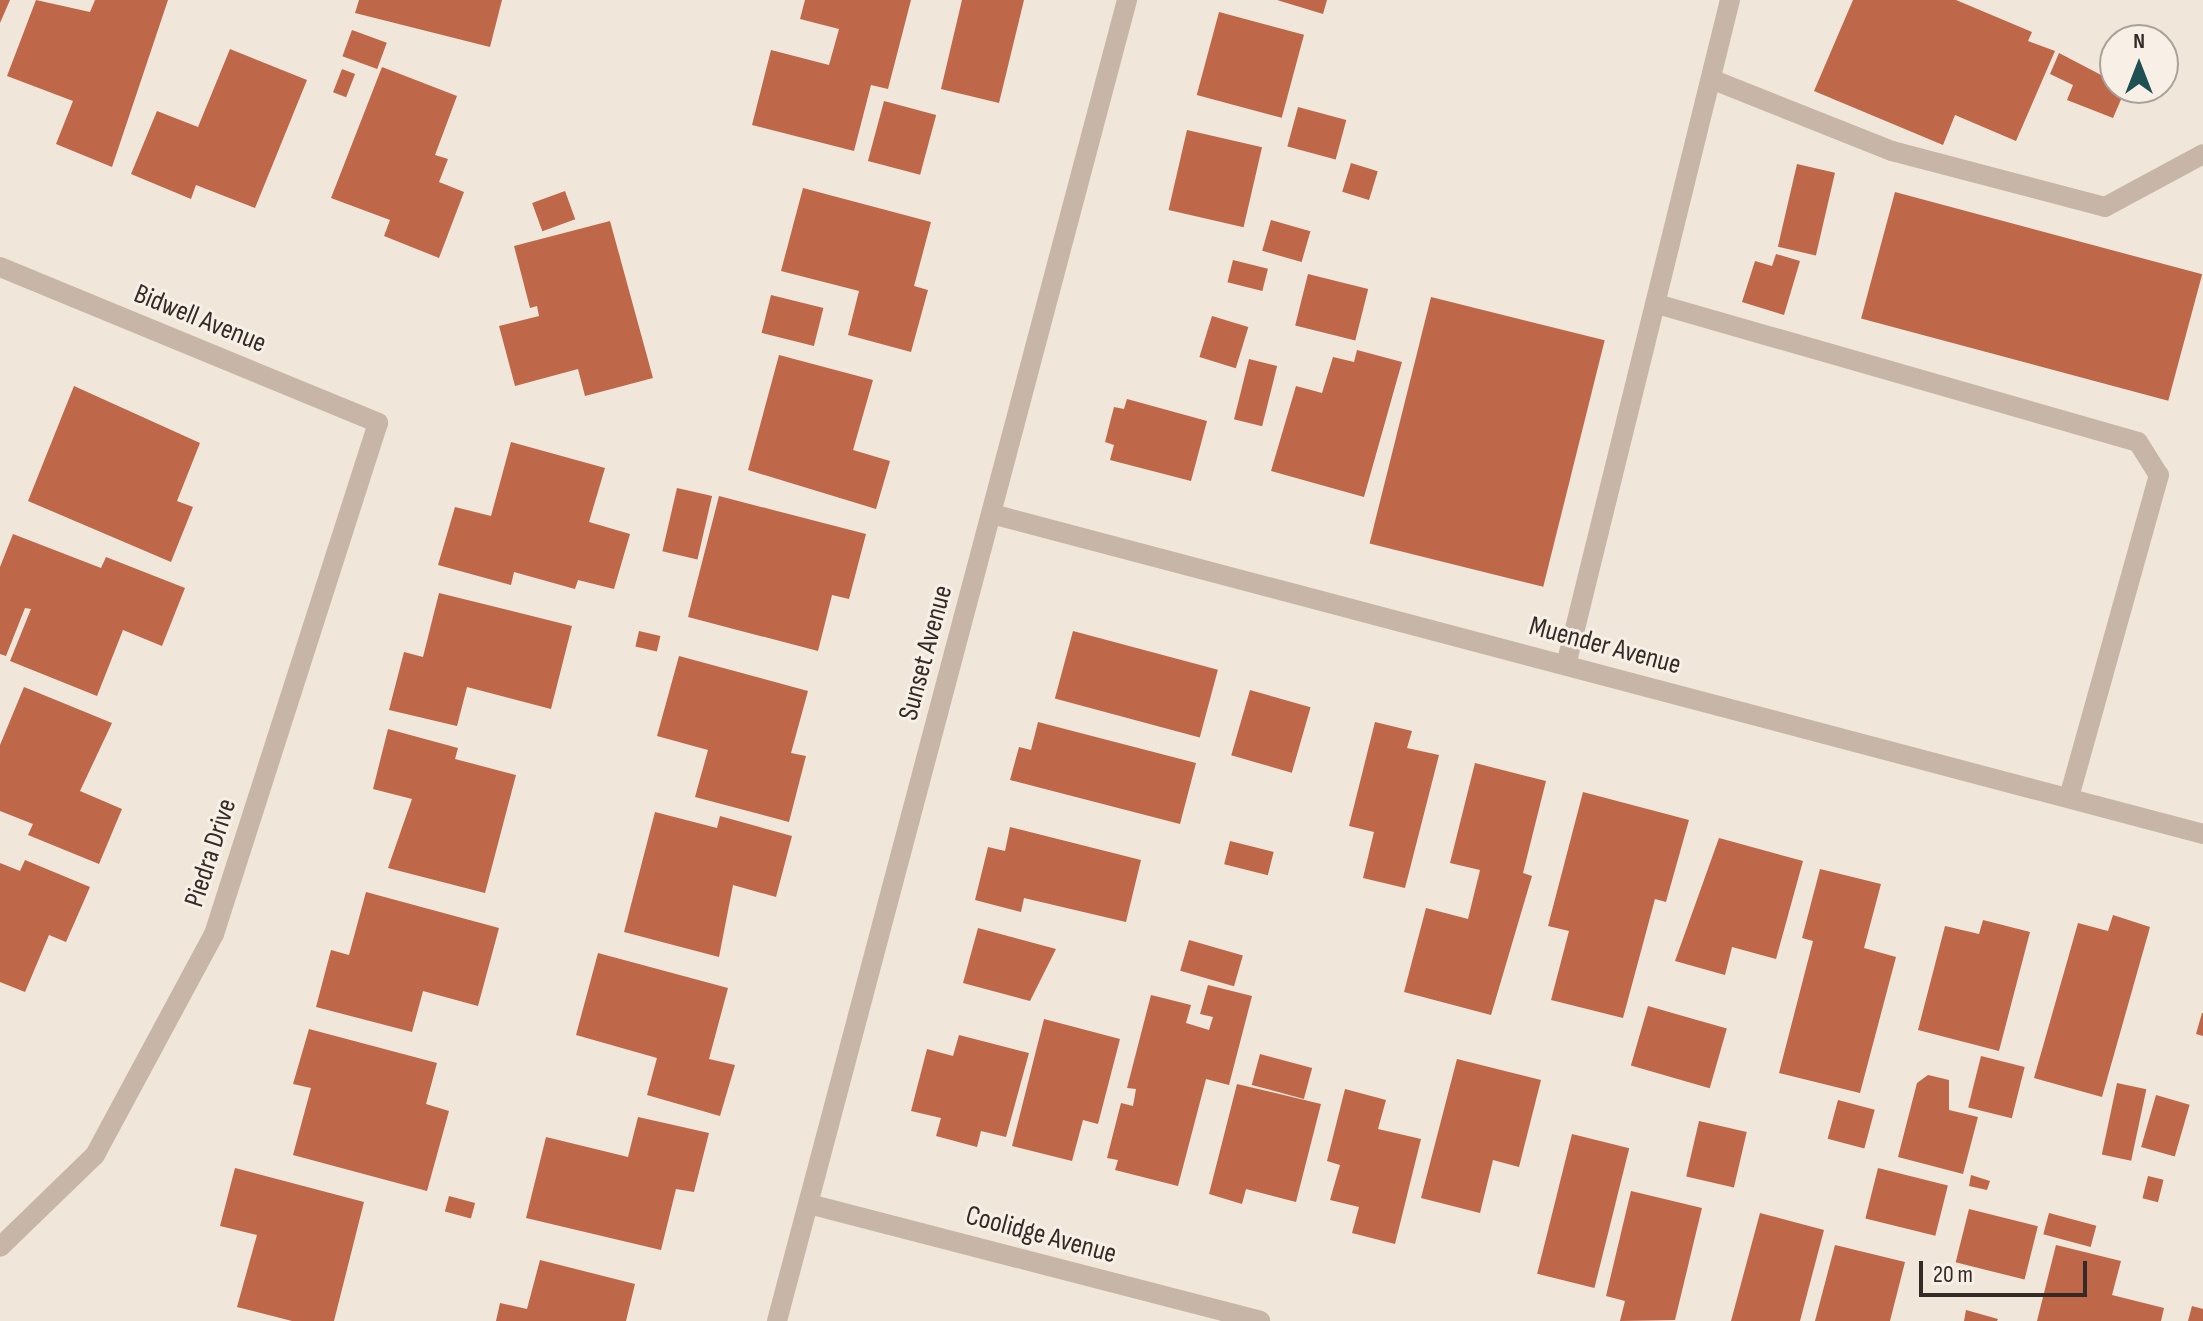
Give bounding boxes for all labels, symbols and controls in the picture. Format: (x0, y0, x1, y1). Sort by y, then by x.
north arrow (2099, 24, 2179, 104)
text: N (2133, 28, 2145, 55)
street label: Bidwell Avenue (129, 277, 271, 361)
street label: Sunset Avenue (892, 582, 960, 724)
street label: Muender Avenue (1526, 610, 1684, 682)
street label: Piedra Drive (178, 795, 244, 911)
street label: Coolidge Avenue (962, 1199, 1120, 1271)
scale bar (1923, 1245, 2091, 1295)
text: 20 m (1933, 1260, 1973, 1289)

